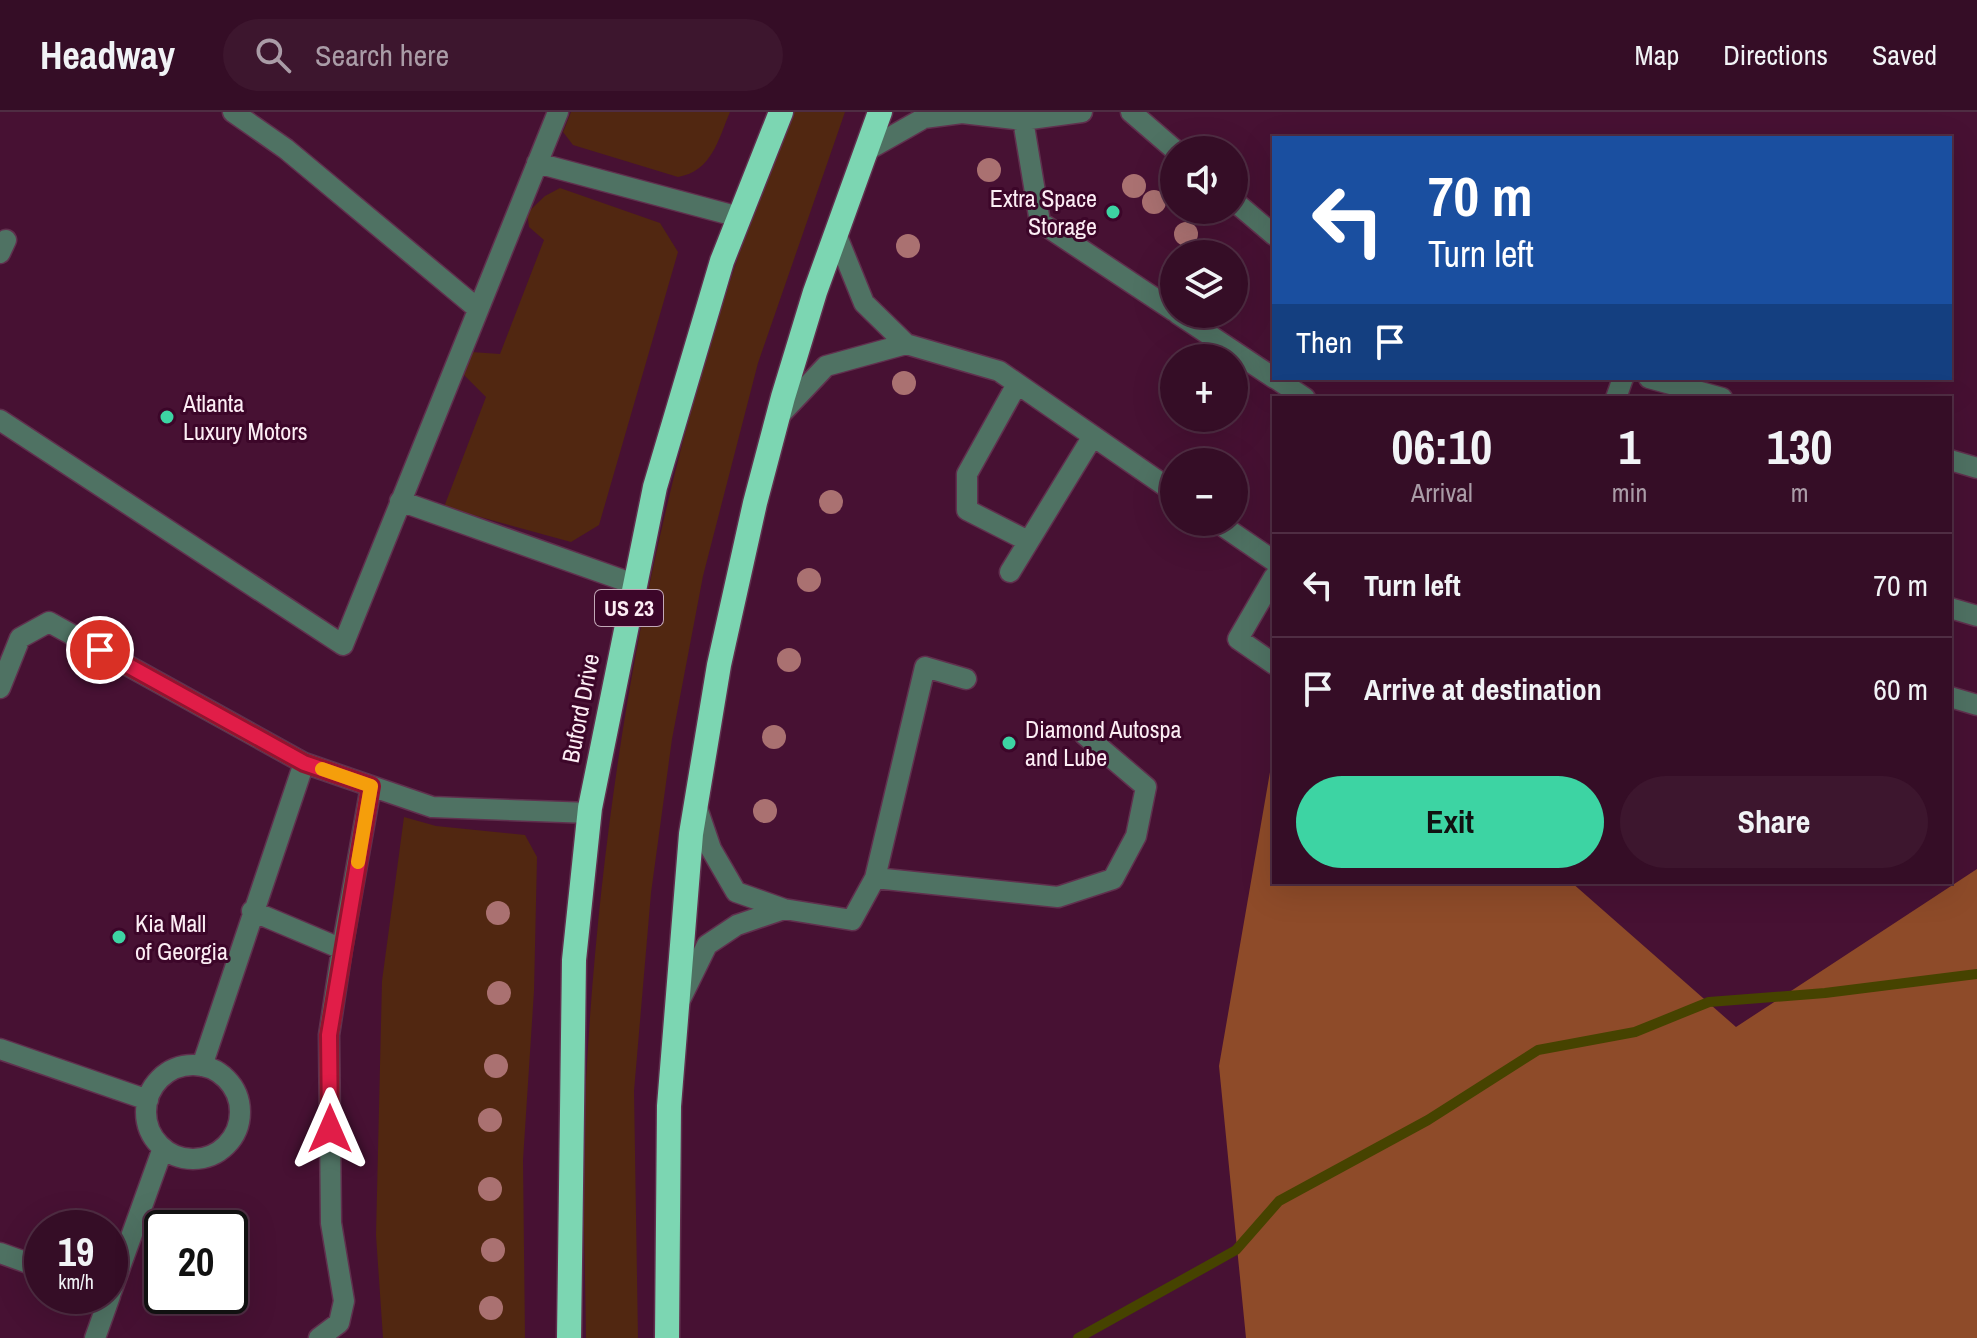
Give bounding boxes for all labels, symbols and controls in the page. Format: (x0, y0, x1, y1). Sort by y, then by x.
search box (223, 19, 783, 91)
text: Headway (40, 30, 175, 81)
icon: search (251, 33, 295, 77)
text: Search here (315, 35, 449, 75)
text: Map (1635, 36, 1679, 74)
text: Directions (1723, 36, 1828, 74)
text: Saved (1872, 36, 1937, 74)
map controls (1160, 136, 1248, 536)
button: sound (1160, 136, 1248, 224)
text: 70 m (1428, 158, 1533, 233)
icon: left (1296, 168, 1400, 272)
place label: Extra Space Storage (990, 182, 1097, 242)
marker: Extra Space Storage (1104, 203, 1122, 221)
text: Turn left (1428, 230, 1534, 278)
button: layers (1160, 240, 1248, 328)
icon: arrive (1368, 320, 1412, 364)
text: Then (1296, 322, 1352, 362)
button: + (1160, 344, 1248, 432)
place label: Atlanta Luxury Motors (182, 387, 308, 447)
marker: Atlanta Luxury Motors (158, 408, 176, 426)
text: 06:10 (1392, 414, 1492, 479)
text: 1 (1619, 414, 1640, 479)
text: 130 (1767, 414, 1832, 479)
button: − (1160, 448, 1248, 536)
text: Arrival (1411, 475, 1473, 510)
text: min (1612, 475, 1647, 510)
text: m (1791, 475, 1809, 510)
icon: left (1296, 563, 1340, 607)
text: Turn left (1364, 565, 1461, 605)
text: 70 m (1873, 565, 1928, 605)
road number: US 23 (595, 590, 663, 626)
pin (66, 616, 134, 684)
icon: arrive (78, 628, 122, 672)
street label: Buford Drive (554, 651, 606, 765)
icon: arrive (1296, 667, 1340, 711)
text: Arrive at destination (1364, 669, 1602, 709)
text: 60 m (1873, 669, 1928, 709)
place label: Diamond Autospa and Lube (1025, 713, 1182, 773)
marker: Diamond Autospa and Lube (1000, 734, 1018, 752)
button: Exit (1296, 776, 1604, 868)
button: Share (1620, 776, 1928, 868)
place label: Kia Mall of Georgia (135, 907, 228, 967)
marker: Kia Mall of Georgia (110, 928, 128, 946)
position arrow (288, 1087, 372, 1171)
speed limit sign: 20 (144, 1210, 248, 1314)
text: 19 (58, 1225, 94, 1278)
text: km/h (58, 1268, 94, 1295)

